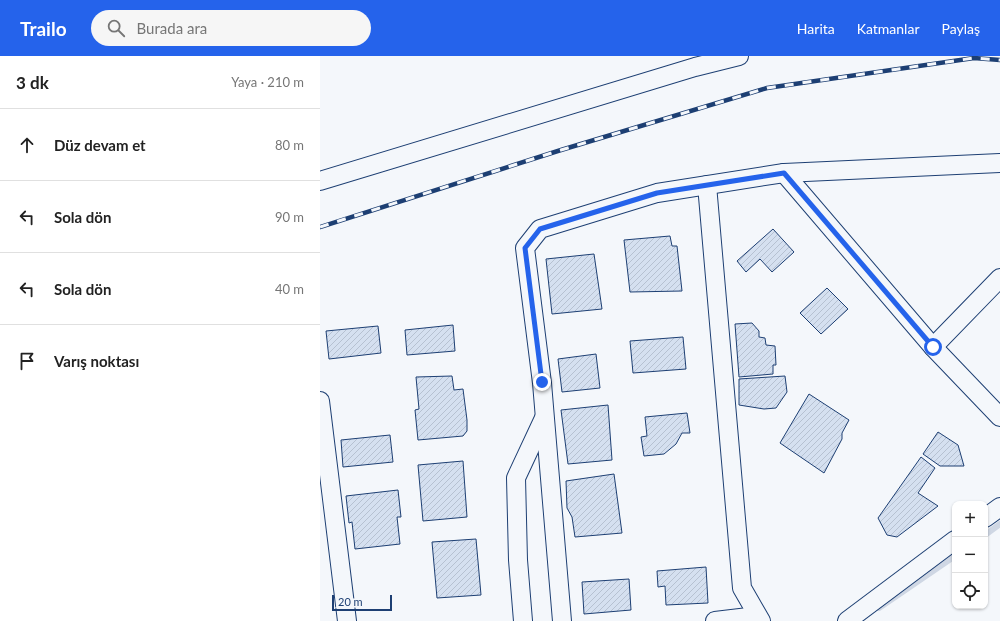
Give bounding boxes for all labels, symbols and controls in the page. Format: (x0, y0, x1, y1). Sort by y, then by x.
search box (91, 10, 371, 46)
text: Trailo (20, 17, 67, 40)
icon: search (105, 17, 127, 39)
text: Burada ara (137, 19, 207, 37)
text: Harita (797, 20, 835, 37)
text: Katmanlar (857, 20, 919, 37)
text: Paylaş (941, 20, 980, 37)
text: 3 dk (16, 72, 49, 93)
text: Yaya · 210 m (231, 74, 304, 90)
icon: ahead (16, 134, 38, 156)
text: Düz devam et (54, 136, 146, 154)
text: 80 m (275, 137, 304, 153)
icon: left (16, 206, 38, 228)
text: Sola dön (54, 208, 111, 226)
text: 90 m (275, 209, 304, 225)
icon: left (16, 278, 38, 300)
text: Sola dön (54, 280, 111, 298)
text: 40 m (275, 281, 304, 297)
route start (924, 338, 942, 356)
icon: arrive (16, 350, 38, 372)
text: Varış noktası (54, 352, 139, 370)
route end (533, 373, 551, 391)
map controls (952, 501, 988, 609)
button: + (952, 501, 988, 537)
button: − (952, 537, 988, 573)
button: locate (952, 573, 988, 609)
scale bar (332, 593, 392, 612)
text: 20 m (338, 595, 363, 608)

